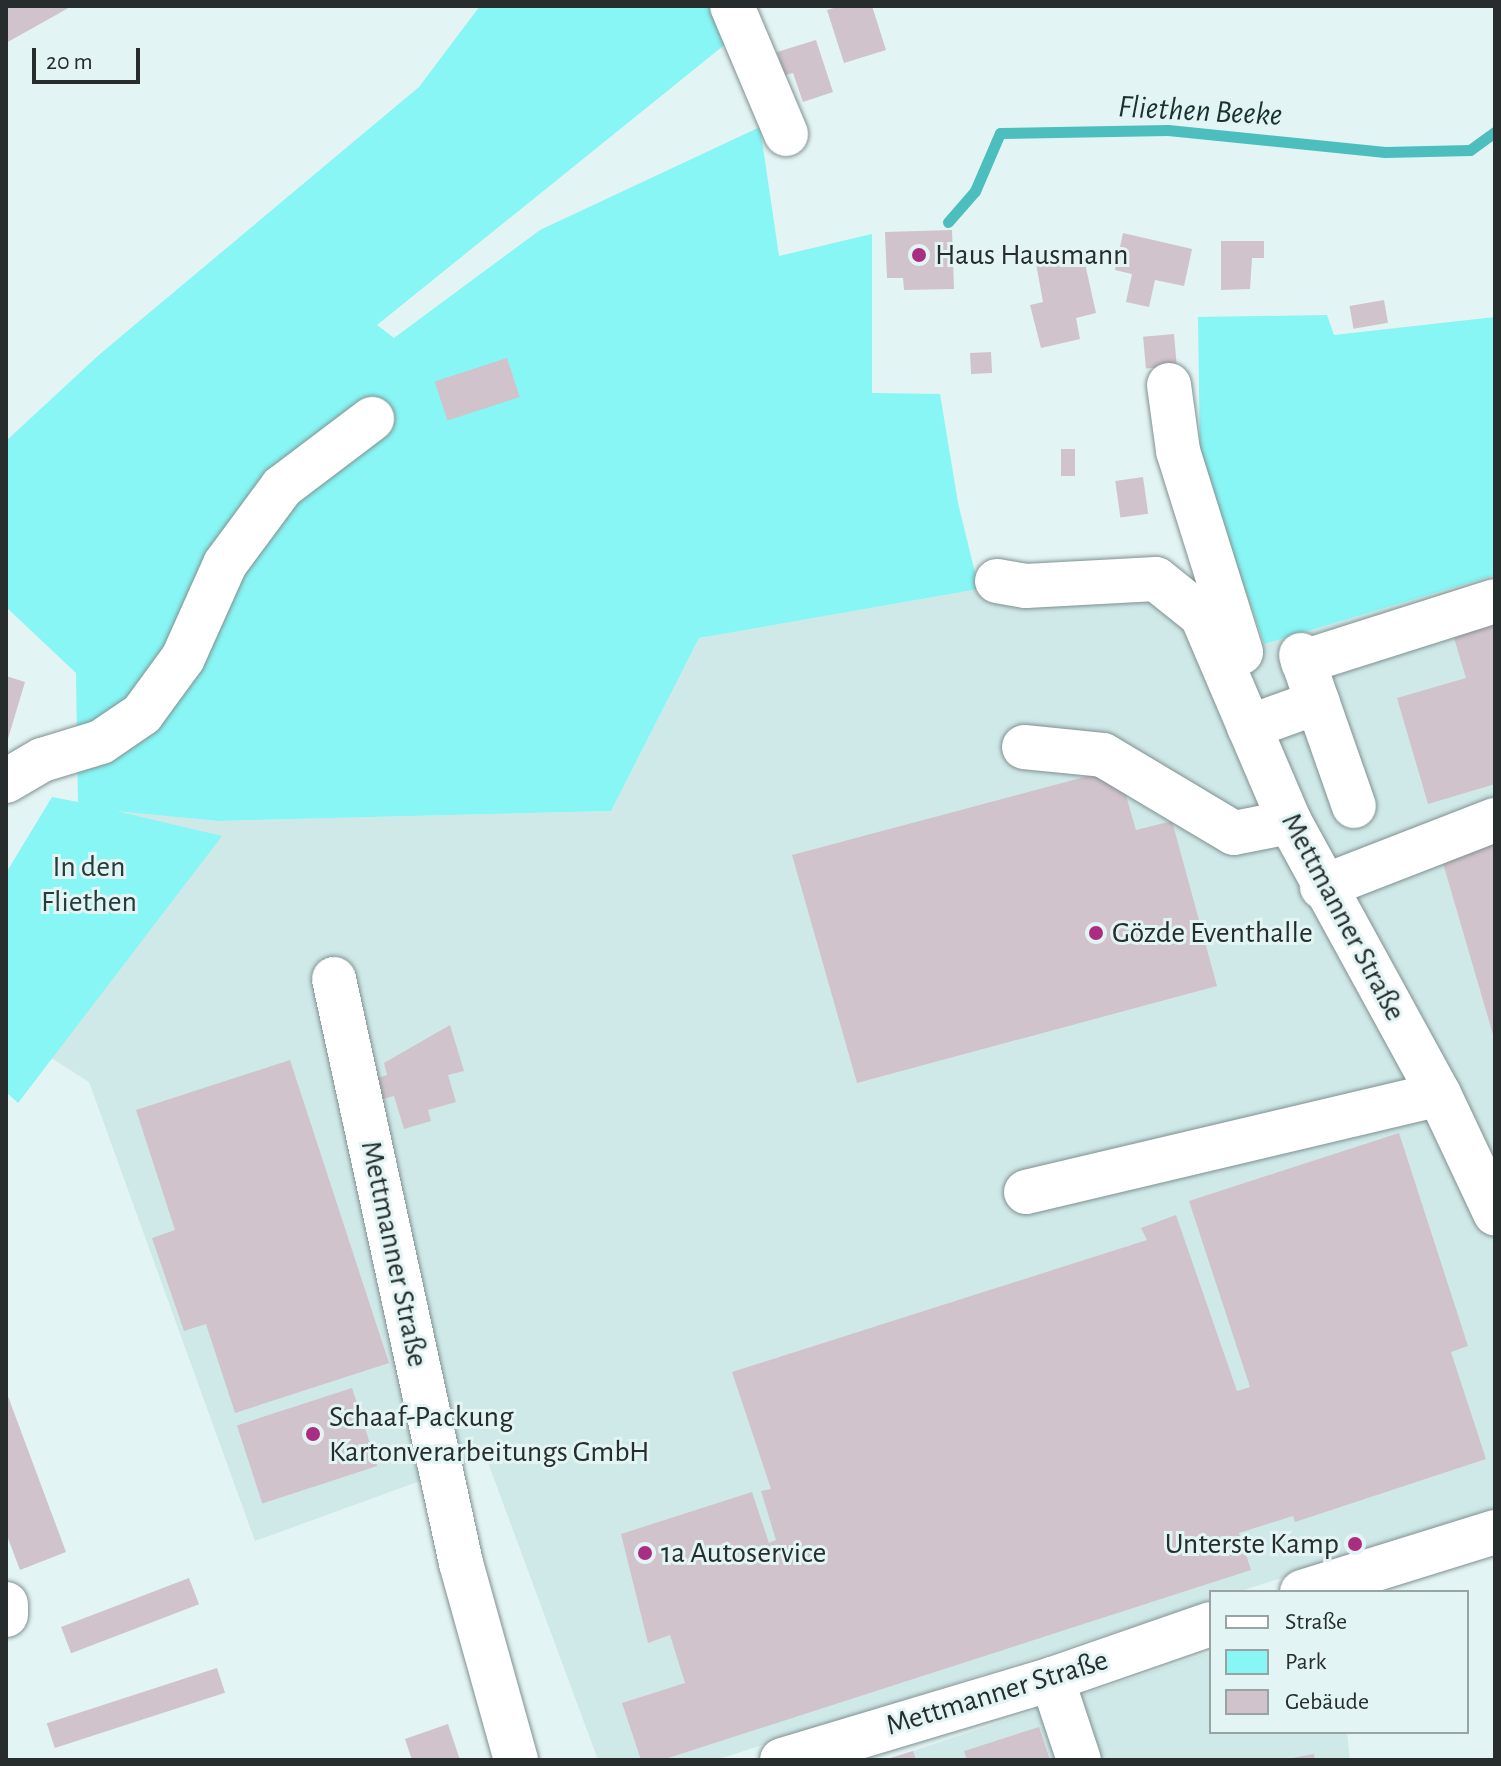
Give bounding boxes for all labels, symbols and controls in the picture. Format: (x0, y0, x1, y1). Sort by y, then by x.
scale bar (36, 32, 144, 82)
text: 20 m (46, 50, 93, 74)
water label: Fliethen Beeke (1117, 88, 1283, 134)
place label: Haus Hausmann (935, 237, 1129, 273)
marker: Haus Hausmann (910, 246, 928, 264)
street label: Mettmanner Straße (1273, 807, 1413, 1027)
park label: In den Fliethen (41, 849, 137, 920)
place label: Gözde Eventhalle (1112, 915, 1313, 951)
marker: Gözde Eventhalle (1087, 924, 1105, 942)
street label: Mettmanner Straße (352, 1138, 436, 1370)
place label: Schaaf-Packung Kartonverarbeitungs GmbH (329, 1399, 650, 1470)
marker: Schaaf-Packung Kartonverarbeitungs GmbH (304, 1425, 322, 1443)
place label: Unterste Kamp (1165, 1526, 1339, 1562)
place label: 1a Autoservice (661, 1535, 826, 1571)
marker: Unterste Kamp (1346, 1535, 1364, 1553)
marker: 1a Autoservice (636, 1544, 654, 1562)
legend (1209, 1590, 1469, 1734)
text: Straße (1285, 1610, 1347, 1634)
street label: Mettmanner Straße (882, 1642, 1112, 1744)
text: Park (1285, 1650, 1326, 1674)
text: Gebäude (1285, 1690, 1369, 1714)

